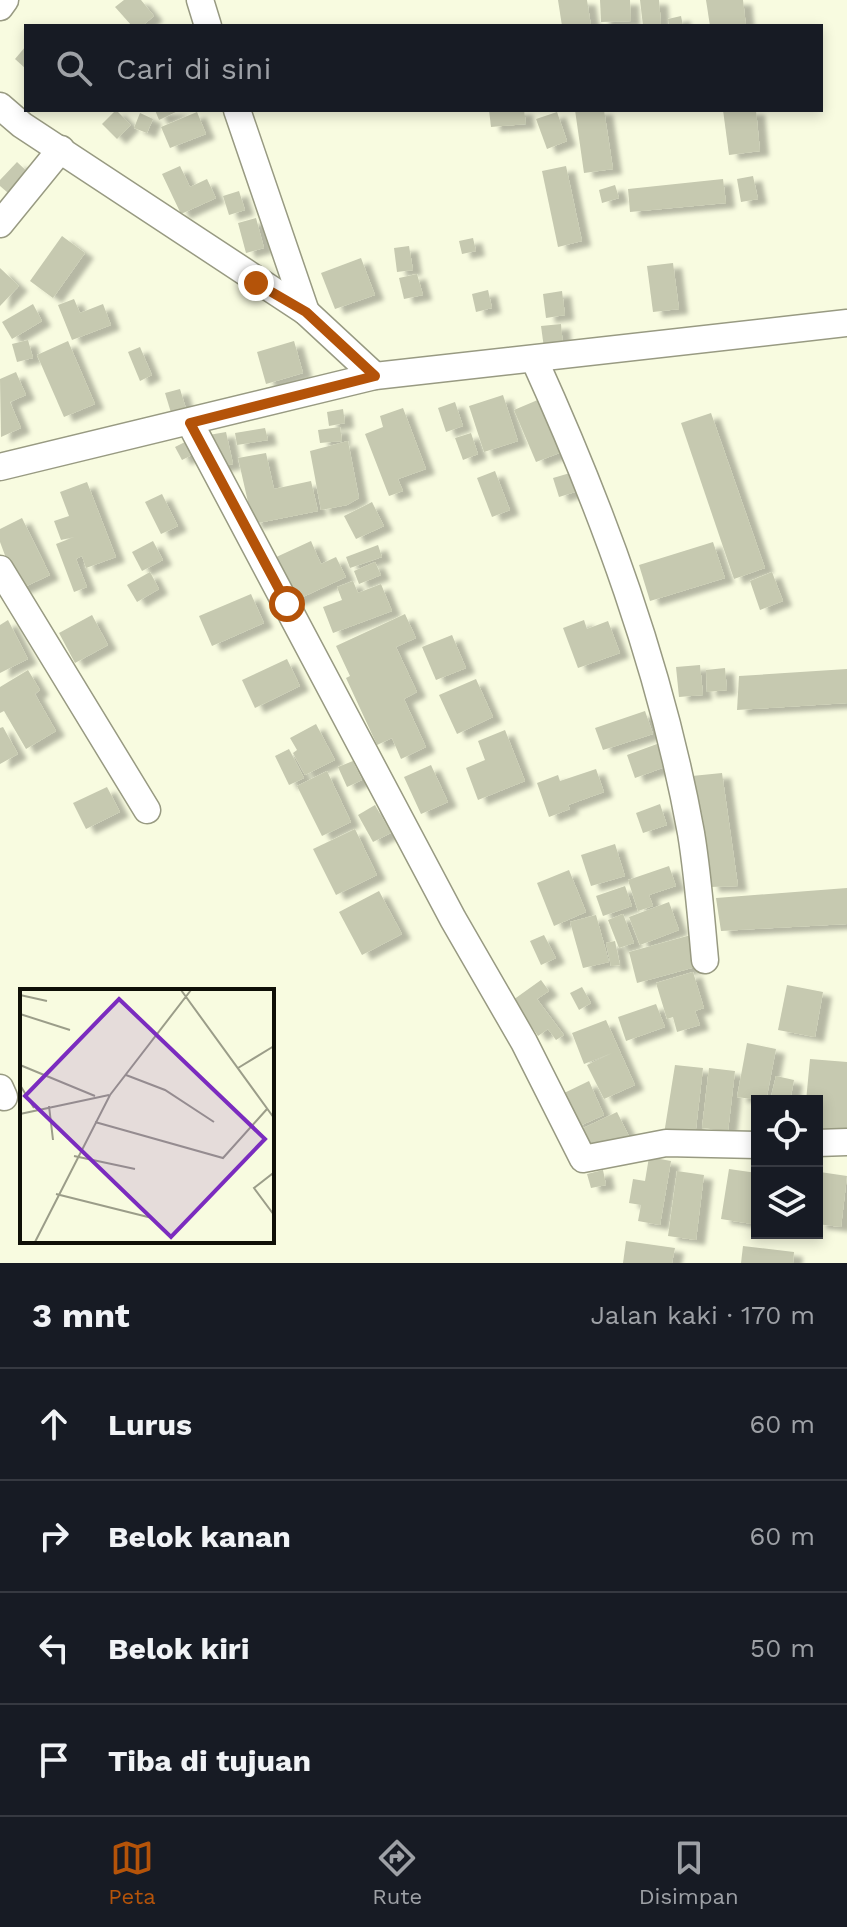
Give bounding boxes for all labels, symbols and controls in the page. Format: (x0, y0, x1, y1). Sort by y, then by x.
search box (24, 24, 823, 112)
icon: search (52, 46, 96, 90)
text: Cari di sini (116, 51, 271, 86)
route end (238, 265, 274, 301)
route start (269, 586, 305, 622)
inset map (20, 989, 274, 1243)
map controls (751, 1095, 823, 1239)
button: locate (751, 1095, 823, 1167)
button: layers (751, 1167, 823, 1239)
text: 3 mnt (32, 1295, 130, 1335)
text: Jalan kaki · 170 m (590, 1300, 815, 1330)
icon: ahead (32, 1402, 76, 1446)
text: Lurus (108, 1407, 192, 1442)
text: 60 m (749, 1409, 815, 1439)
icon: right (32, 1514, 76, 1558)
text: Belok kanan (108, 1519, 291, 1554)
text: 60 m (749, 1521, 815, 1551)
icon: left (32, 1626, 76, 1670)
text: Belok kiri (108, 1631, 250, 1666)
text: 50 m (750, 1633, 815, 1663)
icon: arrive (32, 1738, 76, 1782)
text: Tiba di tujuan (108, 1743, 311, 1778)
tab: Peta (108, 1836, 156, 1909)
tab: Rute (372, 1836, 422, 1909)
tab: Disimpan (639, 1836, 739, 1909)

